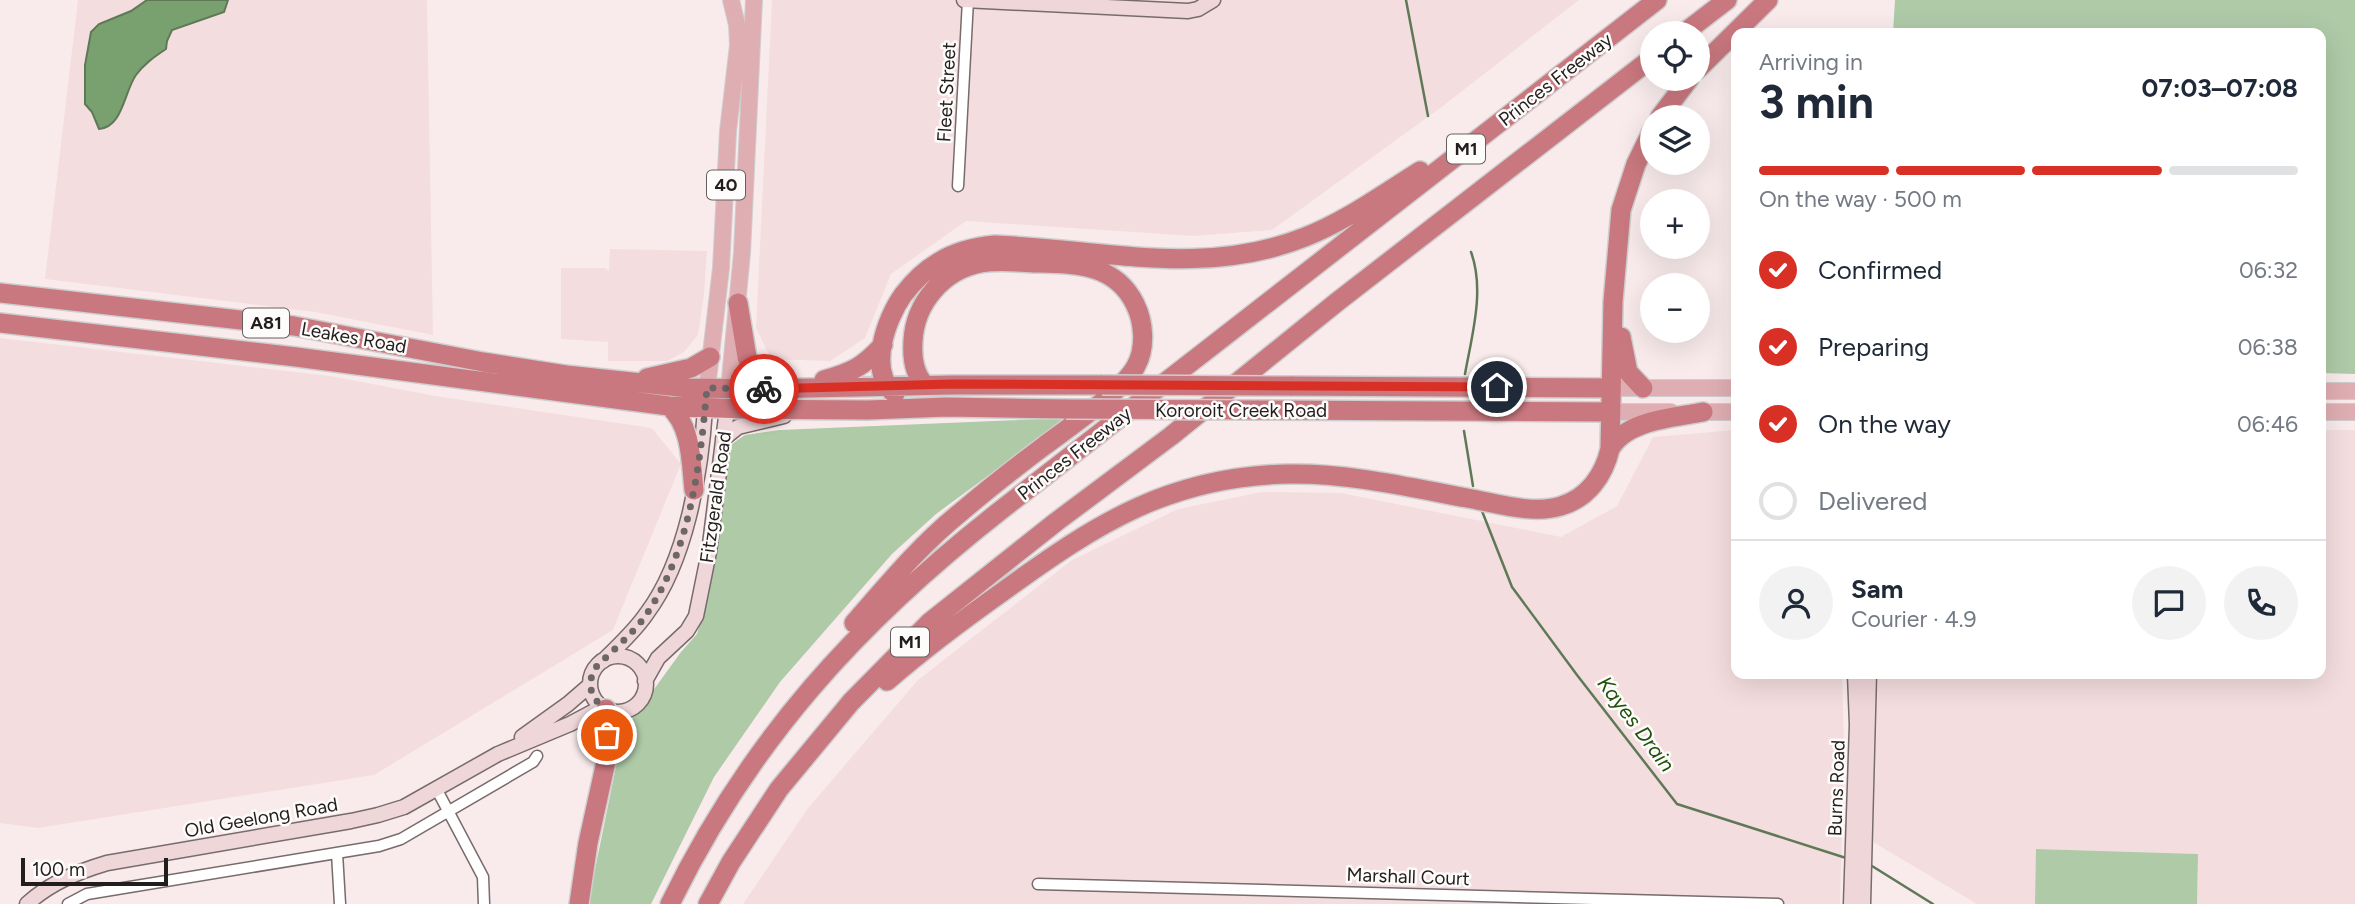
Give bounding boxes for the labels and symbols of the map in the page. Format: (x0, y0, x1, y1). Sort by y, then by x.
street label: Princes Freeway (1494, 28, 1617, 131)
street label: Fleet Street (932, 41, 961, 143)
road number: M1 (1447, 134, 1485, 164)
road number: 40 (707, 170, 745, 200)
road number: A81 (243, 309, 289, 338)
street label: Leakes Road (299, 317, 408, 358)
courier (729, 354, 799, 424)
pin (1467, 357, 1527, 417)
street label: Kororoit Creek Road (1155, 399, 1327, 422)
street label: Princes Freeway (1013, 402, 1136, 505)
street label: Fitzgerald Road (695, 430, 736, 564)
road number: M1 (891, 628, 929, 656)
water label: Kayes Drain (1592, 671, 1680, 776)
pin (577, 705, 637, 765)
street label: Burns Road (1823, 739, 1850, 837)
street label: Old Geelong Road (183, 793, 340, 842)
scale bar (21, 855, 168, 887)
street label: Marshall Court (1346, 863, 1470, 890)

